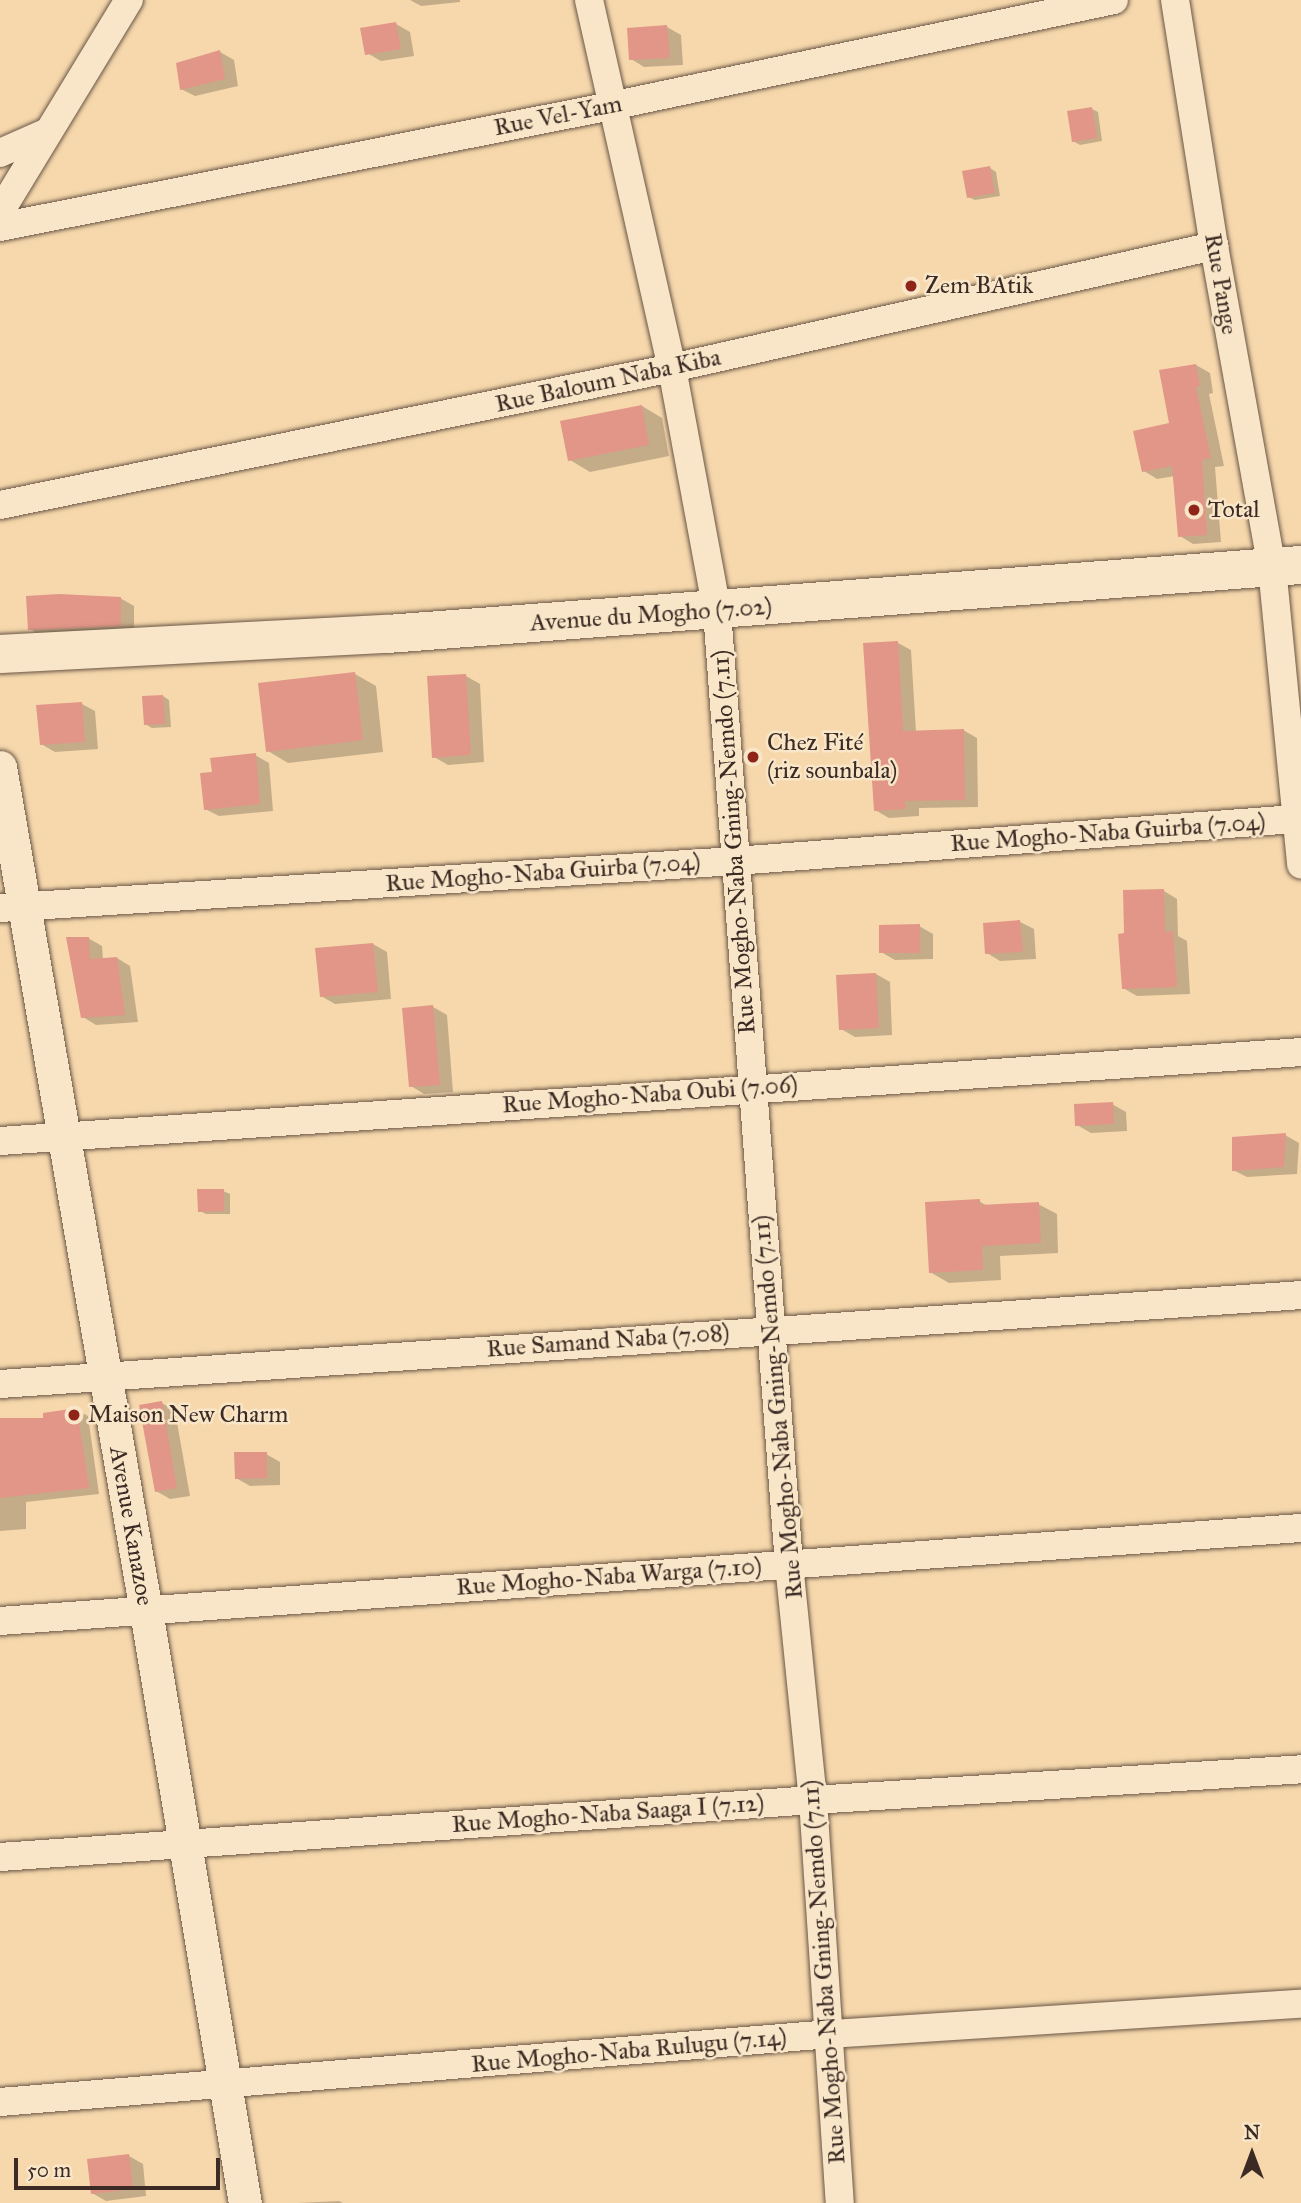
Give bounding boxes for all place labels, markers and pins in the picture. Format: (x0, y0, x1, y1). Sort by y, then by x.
place label: Zem BAtik (925, 272, 1033, 300)
marker: Zem BAtik (903, 278, 919, 294)
place label: Total (1208, 496, 1260, 524)
marker: Total (1186, 502, 1202, 518)
place label: Chez Fité (riz sounbala) (767, 729, 897, 785)
marker: Chez Fité (riz sounbala) (745, 749, 761, 765)
place label: Maison New Charm (88, 1401, 289, 1429)
marker: Maison New Charm (66, 1407, 82, 1423)

